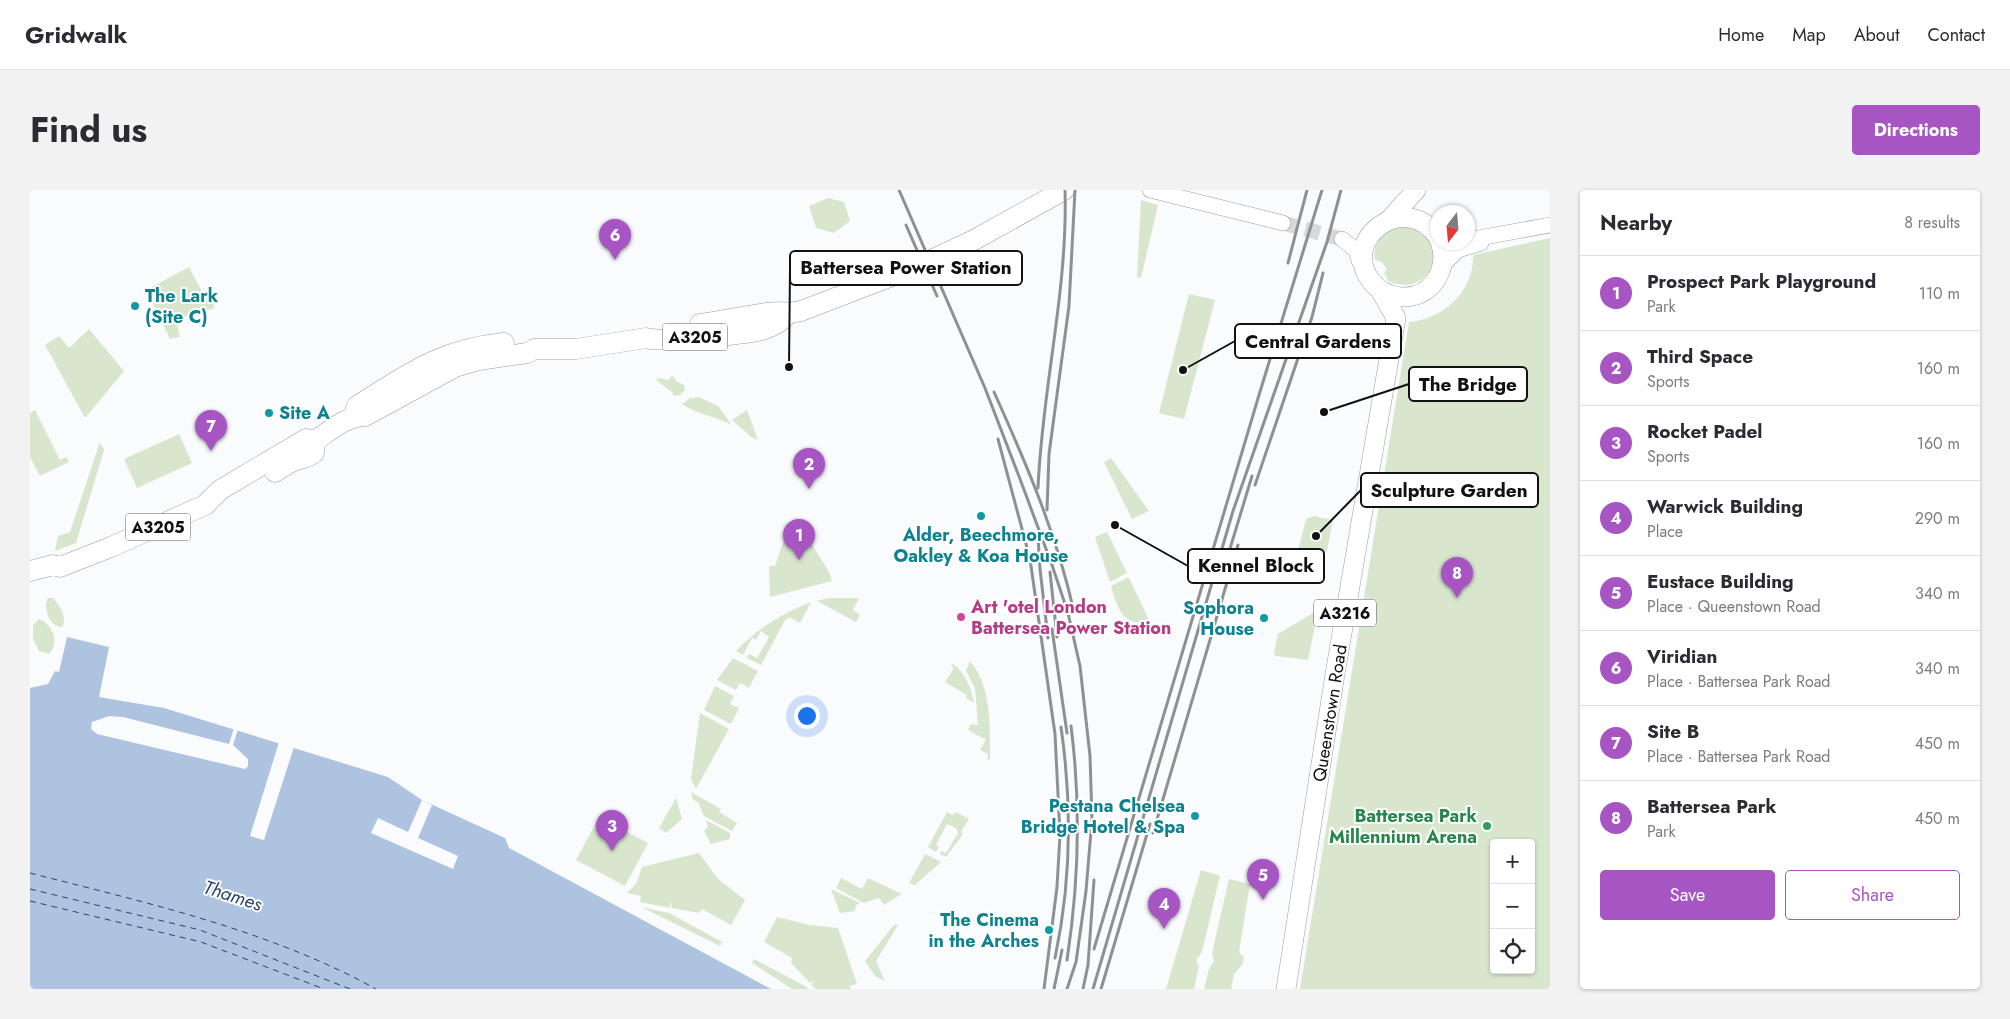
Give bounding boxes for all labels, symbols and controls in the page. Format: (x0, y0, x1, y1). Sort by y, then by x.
text: Gridwalk (25, 17, 127, 52)
text: Home (1718, 22, 1764, 48)
text: Map (1792, 22, 1826, 48)
text: About (1854, 22, 1899, 48)
text: Contact (1927, 22, 1985, 48)
text: Find us (30, 105, 147, 155)
button: Directions (1852, 105, 1980, 155)
north arrow (1430, 205, 1475, 250)
text: Nearby (1600, 208, 1672, 238)
text: 8 results (1904, 211, 1960, 234)
pin: 6 (599, 219, 631, 260)
callout: Battersea Power Station (790, 251, 1022, 285)
text: Battersea Power Station (800, 254, 1012, 281)
text: Prospect Park Playground (1647, 268, 1876, 295)
text: 1 (1612, 282, 1620, 305)
text: 110 m (1919, 282, 1960, 305)
place label: The Lark (Site C) (145, 283, 219, 330)
text: Park (1647, 295, 1676, 318)
marker: The Lark (Site C) (129, 300, 141, 312)
road number: A3205 (662, 324, 728, 350)
callout: Central Gardens (1235, 324, 1401, 358)
text: Central Gardens (1245, 328, 1391, 355)
text: Third Space (1647, 343, 1753, 370)
text: 2 (1611, 357, 1621, 380)
text: 160 m (1917, 357, 1960, 380)
callout: The Bridge (1409, 367, 1527, 401)
text: Sports (1647, 370, 1689, 393)
text: The Bridge (1419, 371, 1517, 398)
place label: Site A (279, 400, 331, 426)
marker: Site A (263, 407, 275, 419)
pin: 7 (195, 410, 227, 451)
text: Rocket Padel (1647, 418, 1762, 445)
text: 3 (1611, 432, 1621, 455)
text: 160 m (1917, 432, 1960, 455)
text: Sports (1647, 445, 1689, 468)
pin: 2 (793, 448, 825, 489)
callout: Sculpture Garden (1361, 473, 1538, 507)
text: Sculpture Garden (1370, 477, 1528, 504)
text: Warwick Building (1647, 493, 1803, 520)
text: 4 (1610, 507, 1622, 530)
text: 290 m (1915, 507, 1960, 530)
marker: Alder, Beechmore, Oakley & Koa House (975, 510, 987, 522)
road number: A3205 (126, 514, 190, 541)
pin: 1 (783, 519, 815, 560)
text: Place (1647, 520, 1683, 543)
place label: Alder, Beechmore, Oakley & Koa House (894, 522, 1068, 569)
callout: Kennel Block (1188, 549, 1324, 583)
text: Kennel Block (1198, 552, 1314, 579)
pin: 8 (1441, 557, 1473, 598)
text: Eustace Building (1647, 568, 1794, 595)
text: 5 (1611, 582, 1621, 605)
text: 340 m (1915, 582, 1960, 605)
place label: Art 'otel London Battersea Power Station (970, 594, 1171, 641)
place label: Sophora House (1183, 595, 1254, 642)
text: Place · Queenstown Road (1647, 595, 1821, 618)
road number: A3216 (1314, 599, 1376, 626)
marker: Art 'otel London Battersea Power Station (955, 611, 967, 623)
marker: Sophora House (1258, 612, 1270, 624)
street label: Queenstown Road (1306, 642, 1354, 784)
text: Viridian (1647, 643, 1717, 670)
text: 6 (1611, 657, 1621, 680)
text: 340 m (1915, 657, 1960, 680)
text: Place · Battersea Park Road (1647, 670, 1830, 693)
your location (794, 703, 820, 729)
text: Site B (1647, 718, 1699, 745)
text: 7 (1611, 732, 1621, 755)
text: 450 m (1915, 732, 1960, 755)
text: Place · Battersea Park Road (1647, 745, 1830, 768)
place label: Pestana Chelsea Bridge Hotel & Spa (1021, 793, 1185, 840)
text: Battersea Park (1647, 793, 1776, 820)
place label: Battersea Park Millennium Arena (1329, 803, 1478, 850)
text: 8 (1611, 807, 1621, 830)
text: 450 m (1915, 807, 1960, 830)
pin: 3 (596, 810, 628, 851)
marker: Pestana Chelsea Bridge Hotel & Spa (1189, 810, 1201, 822)
marker: Battersea Park Millennium Arena (1481, 820, 1493, 832)
text: Park (1647, 820, 1676, 843)
map controls (1490, 839, 1535, 974)
button: + (1490, 839, 1535, 884)
pin: 5 (1247, 859, 1279, 900)
button: Save (1600, 870, 1775, 920)
button: Share (1785, 870, 1960, 920)
water label: Thames (200, 873, 266, 918)
button: − (1490, 884, 1535, 929)
pin: 4 (1148, 888, 1180, 929)
place label: The Cinema in the Arches (929, 907, 1039, 954)
marker: The Cinema in the Arches (1043, 924, 1055, 936)
button: locate (1490, 929, 1535, 974)

